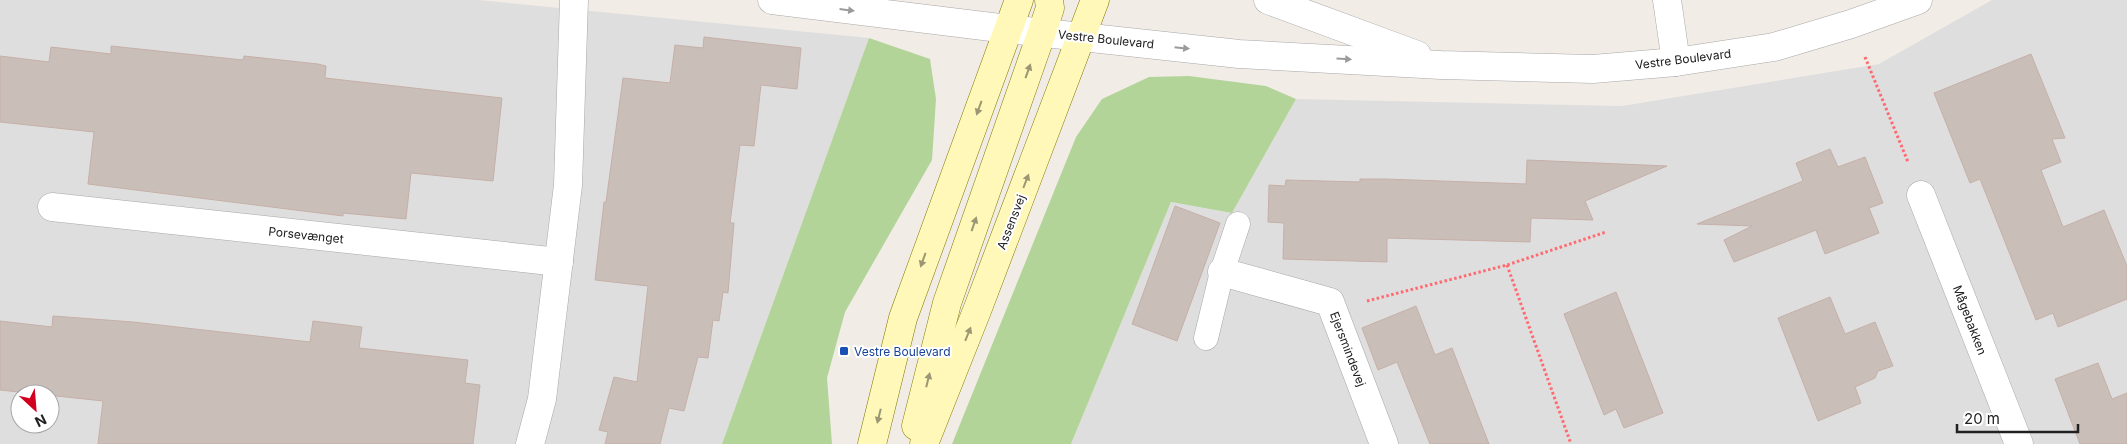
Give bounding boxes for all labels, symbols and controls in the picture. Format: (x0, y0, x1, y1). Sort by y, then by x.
one-way arrow (839, 6, 855, 14)
street label: Vestre Boulevard (1057, 26, 1155, 52)
one-way arrow (1174, 44, 1190, 52)
street label: Vestre Boulevard (1634, 46, 1732, 72)
one-way arrow (1336, 56, 1352, 64)
one-way arrow (1024, 63, 1032, 78)
one-way arrow (975, 100, 982, 115)
one-way arrow (1022, 173, 1030, 188)
street label: Assensvej (994, 192, 1028, 252)
one-way arrow (971, 217, 979, 232)
street label: Porsevænget (268, 224, 344, 246)
one-way arrow (919, 253, 927, 268)
street label: Mågebakken (1950, 283, 1990, 357)
street label: Ejersmindevej (1327, 309, 1369, 389)
one-way arrow (965, 327, 973, 341)
place label: Vestre Boulevard (854, 344, 951, 359)
marker: Vestre Boulevard (838, 345, 850, 357)
one-way arrow (924, 372, 932, 387)
north arrow (10, 384, 60, 434)
scale bar (1957, 402, 2078, 434)
one-way arrow (875, 408, 883, 423)
text: 20 m (1964, 409, 2000, 428)
text: N (32, 411, 49, 431)

